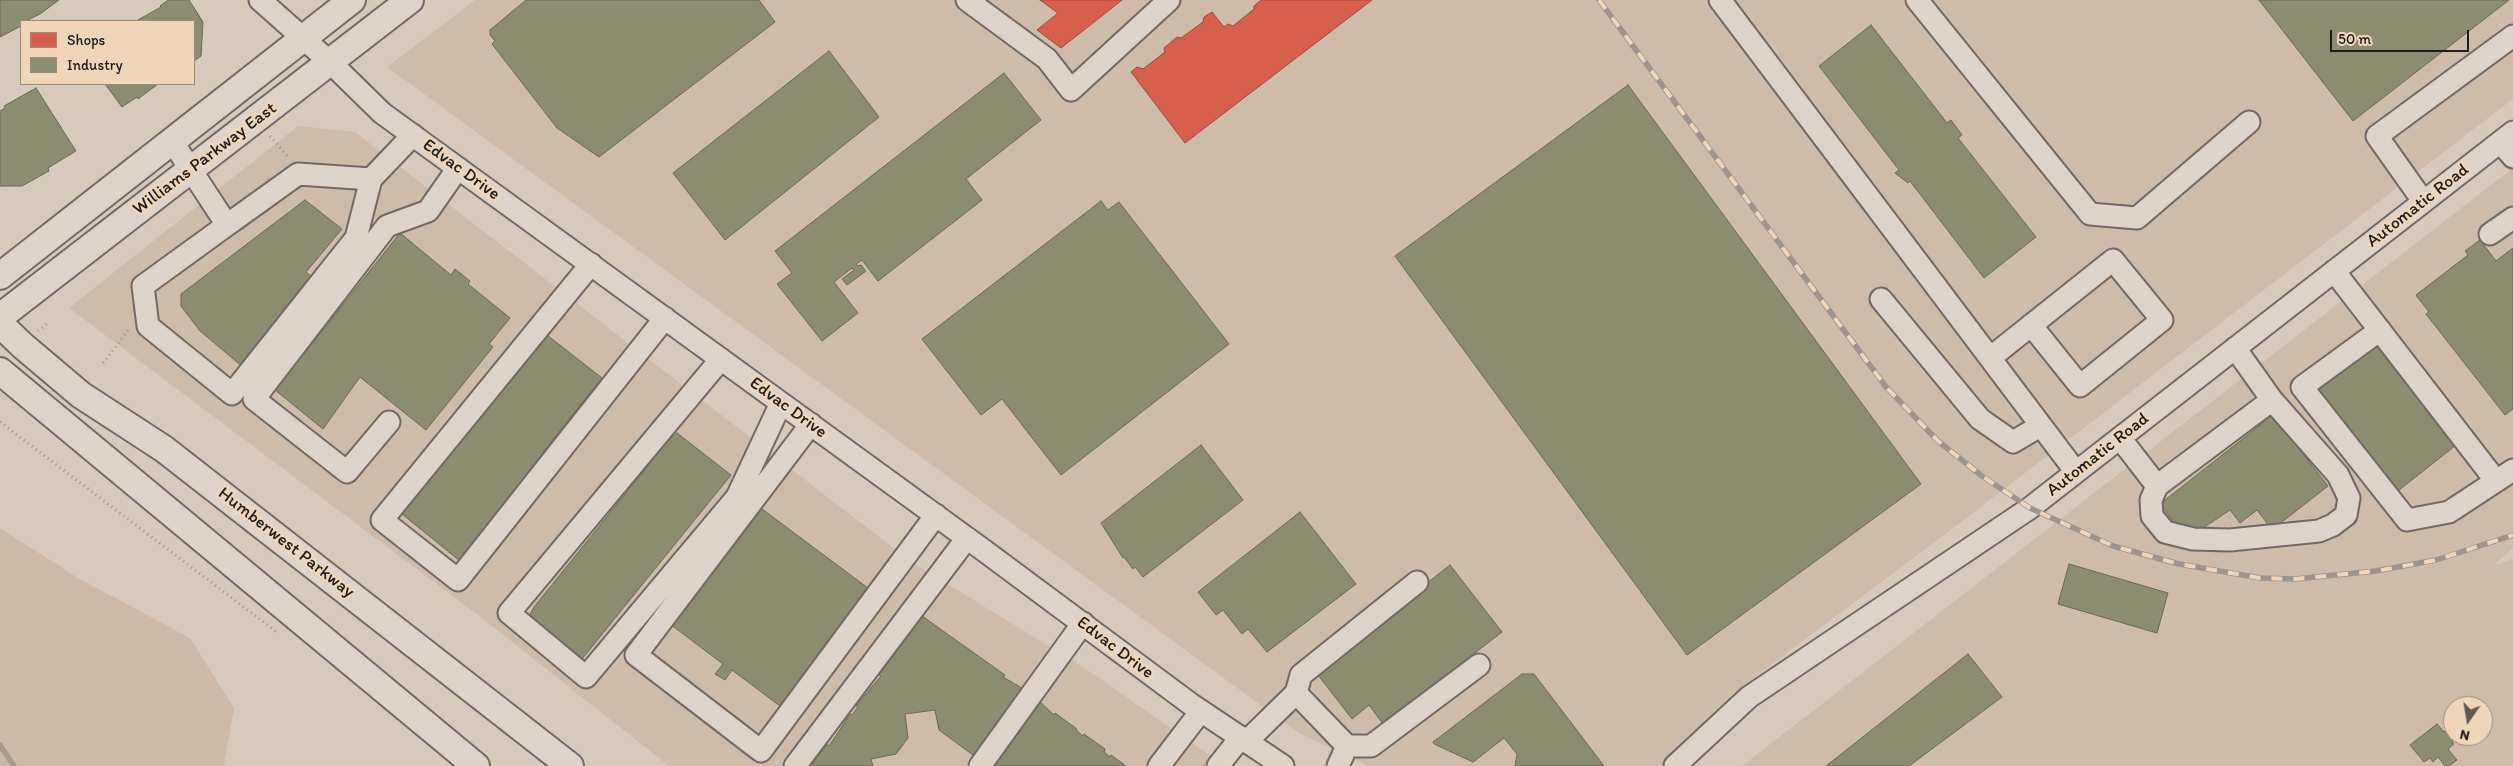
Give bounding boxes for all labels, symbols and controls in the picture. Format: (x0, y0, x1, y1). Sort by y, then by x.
legend (20, 20, 195, 85)
scale bar (2333, 20, 2472, 52)
text: 50 m (2338, 30, 2371, 48)
text: Shops (67, 31, 105, 49)
text: Industry (67, 56, 123, 74)
street label: Williams Parkway East (129, 98, 281, 220)
street label: Edvac Drive (418, 135, 504, 205)
street label: Automatic Road (2363, 159, 2473, 253)
street label: Edvac Drive (745, 373, 831, 443)
street label: Automatic Road (2043, 408, 2153, 502)
street label: Humberwest Parkway (213, 483, 359, 603)
street label: Edvac Drive (1072, 612, 1158, 684)
north arrow (2443, 696, 2493, 746)
text: N (2458, 726, 2471, 744)

